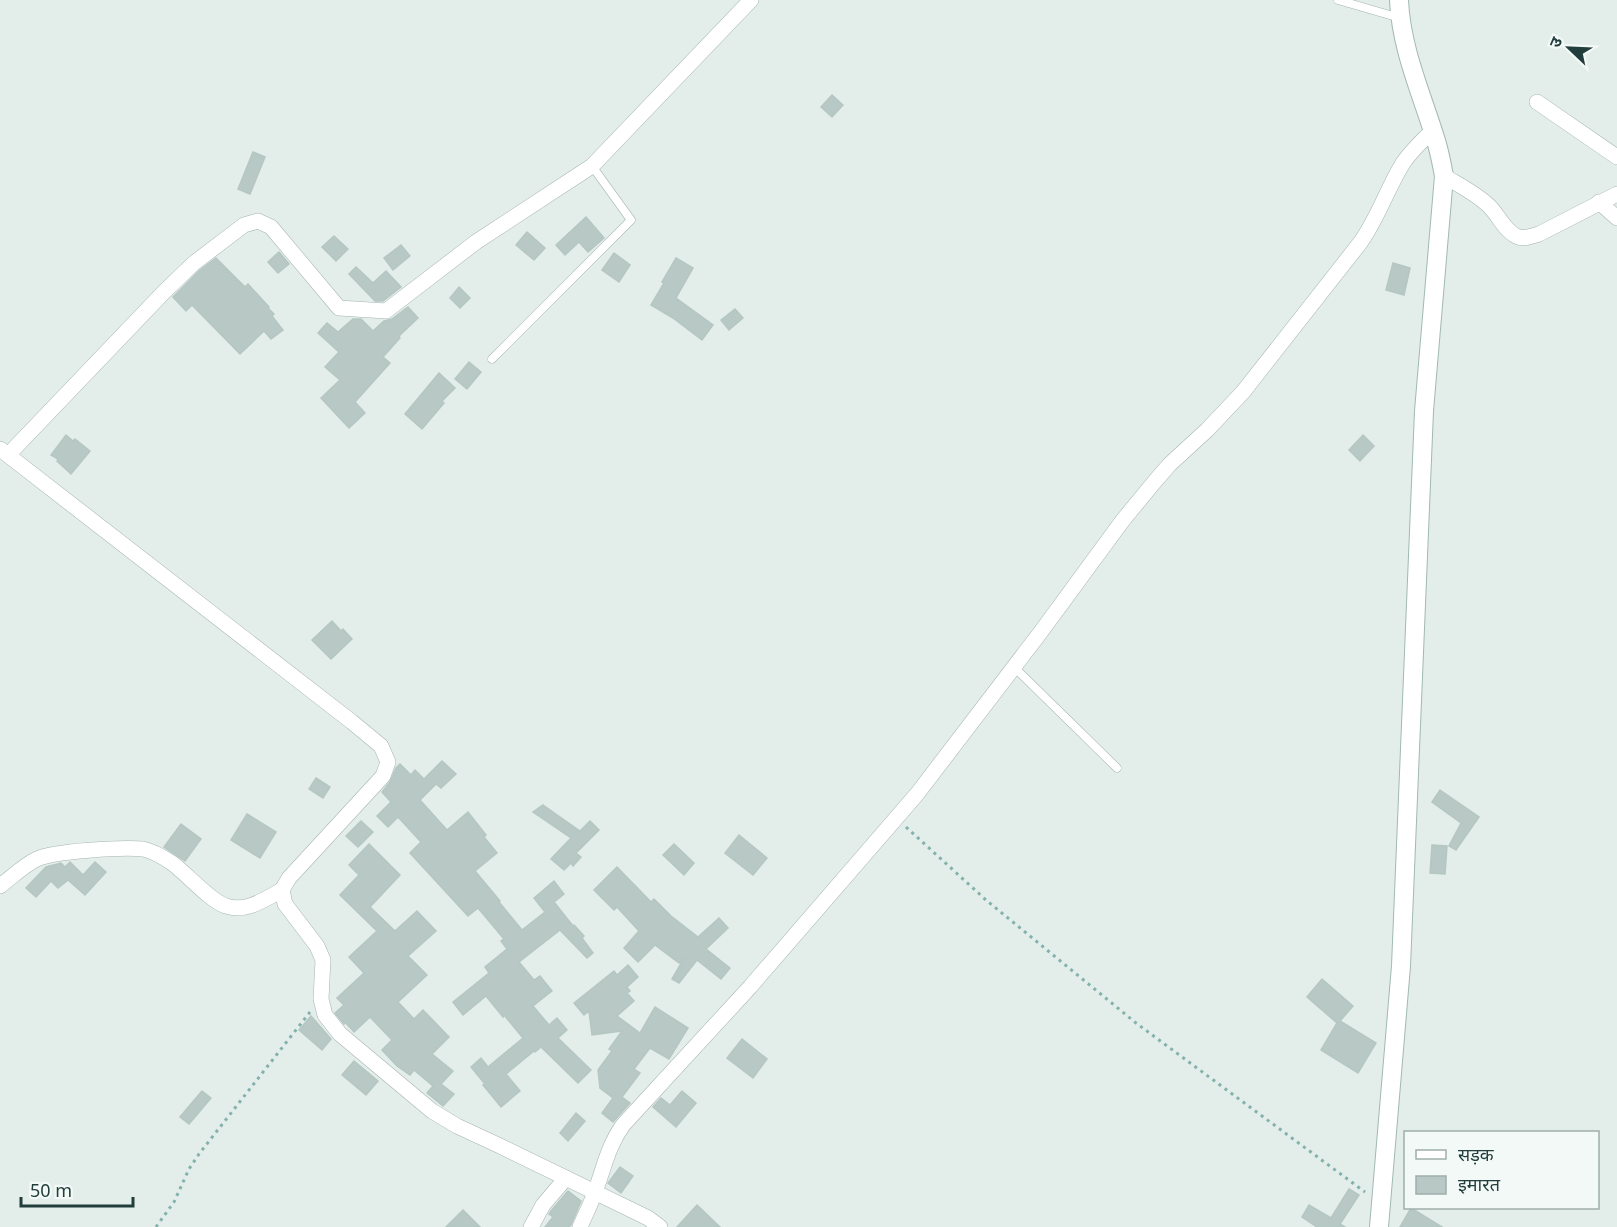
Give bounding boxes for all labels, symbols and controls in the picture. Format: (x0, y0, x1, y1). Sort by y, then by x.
north arrow (1539, 18, 1599, 78)
text: उ (1543, 33, 1567, 51)
legend (1404, 1131, 1599, 1209)
text: सड़क (1458, 1142, 1495, 1166)
scale bar (21, 1170, 134, 1208)
text: इमारत (1458, 1172, 1501, 1196)
text: 50 m (30, 1178, 72, 1202)

